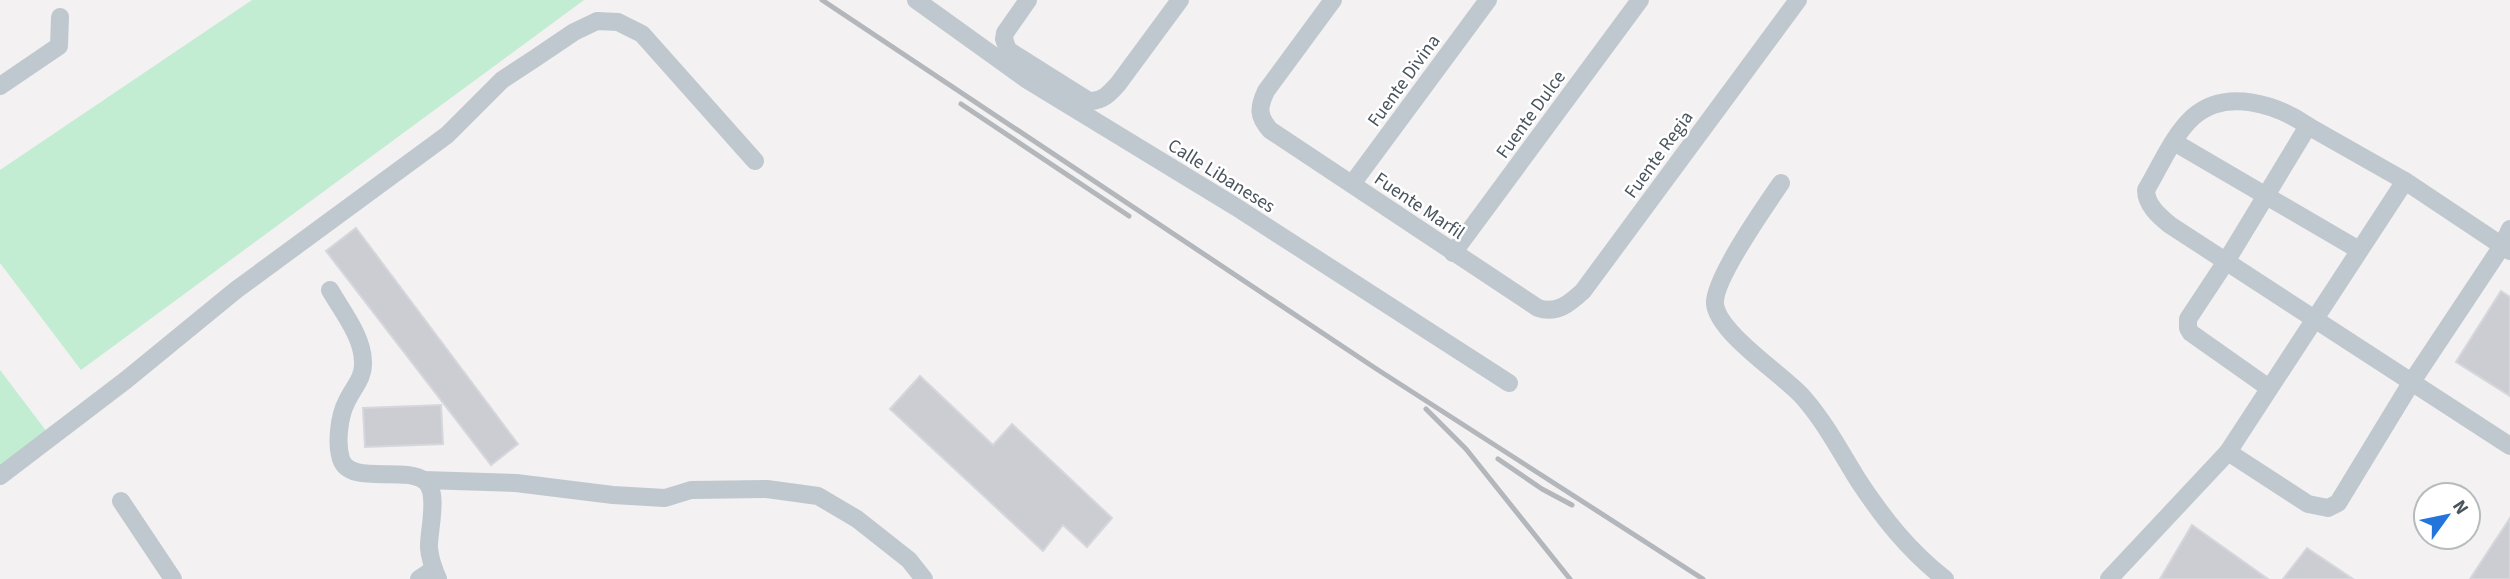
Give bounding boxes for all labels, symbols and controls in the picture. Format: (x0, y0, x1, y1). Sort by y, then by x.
street label: Fuente Divina (1361, 29, 1447, 133)
street label: Fuente Dulce (1490, 65, 1572, 165)
street label: Fuente Regia (1618, 106, 1700, 204)
street label: Calle Libaneses (1162, 132, 1280, 220)
street label: Fuente Marfil (1369, 166, 1470, 247)
north arrow (2412, 481, 2482, 551)
text: N (2445, 495, 2475, 520)

